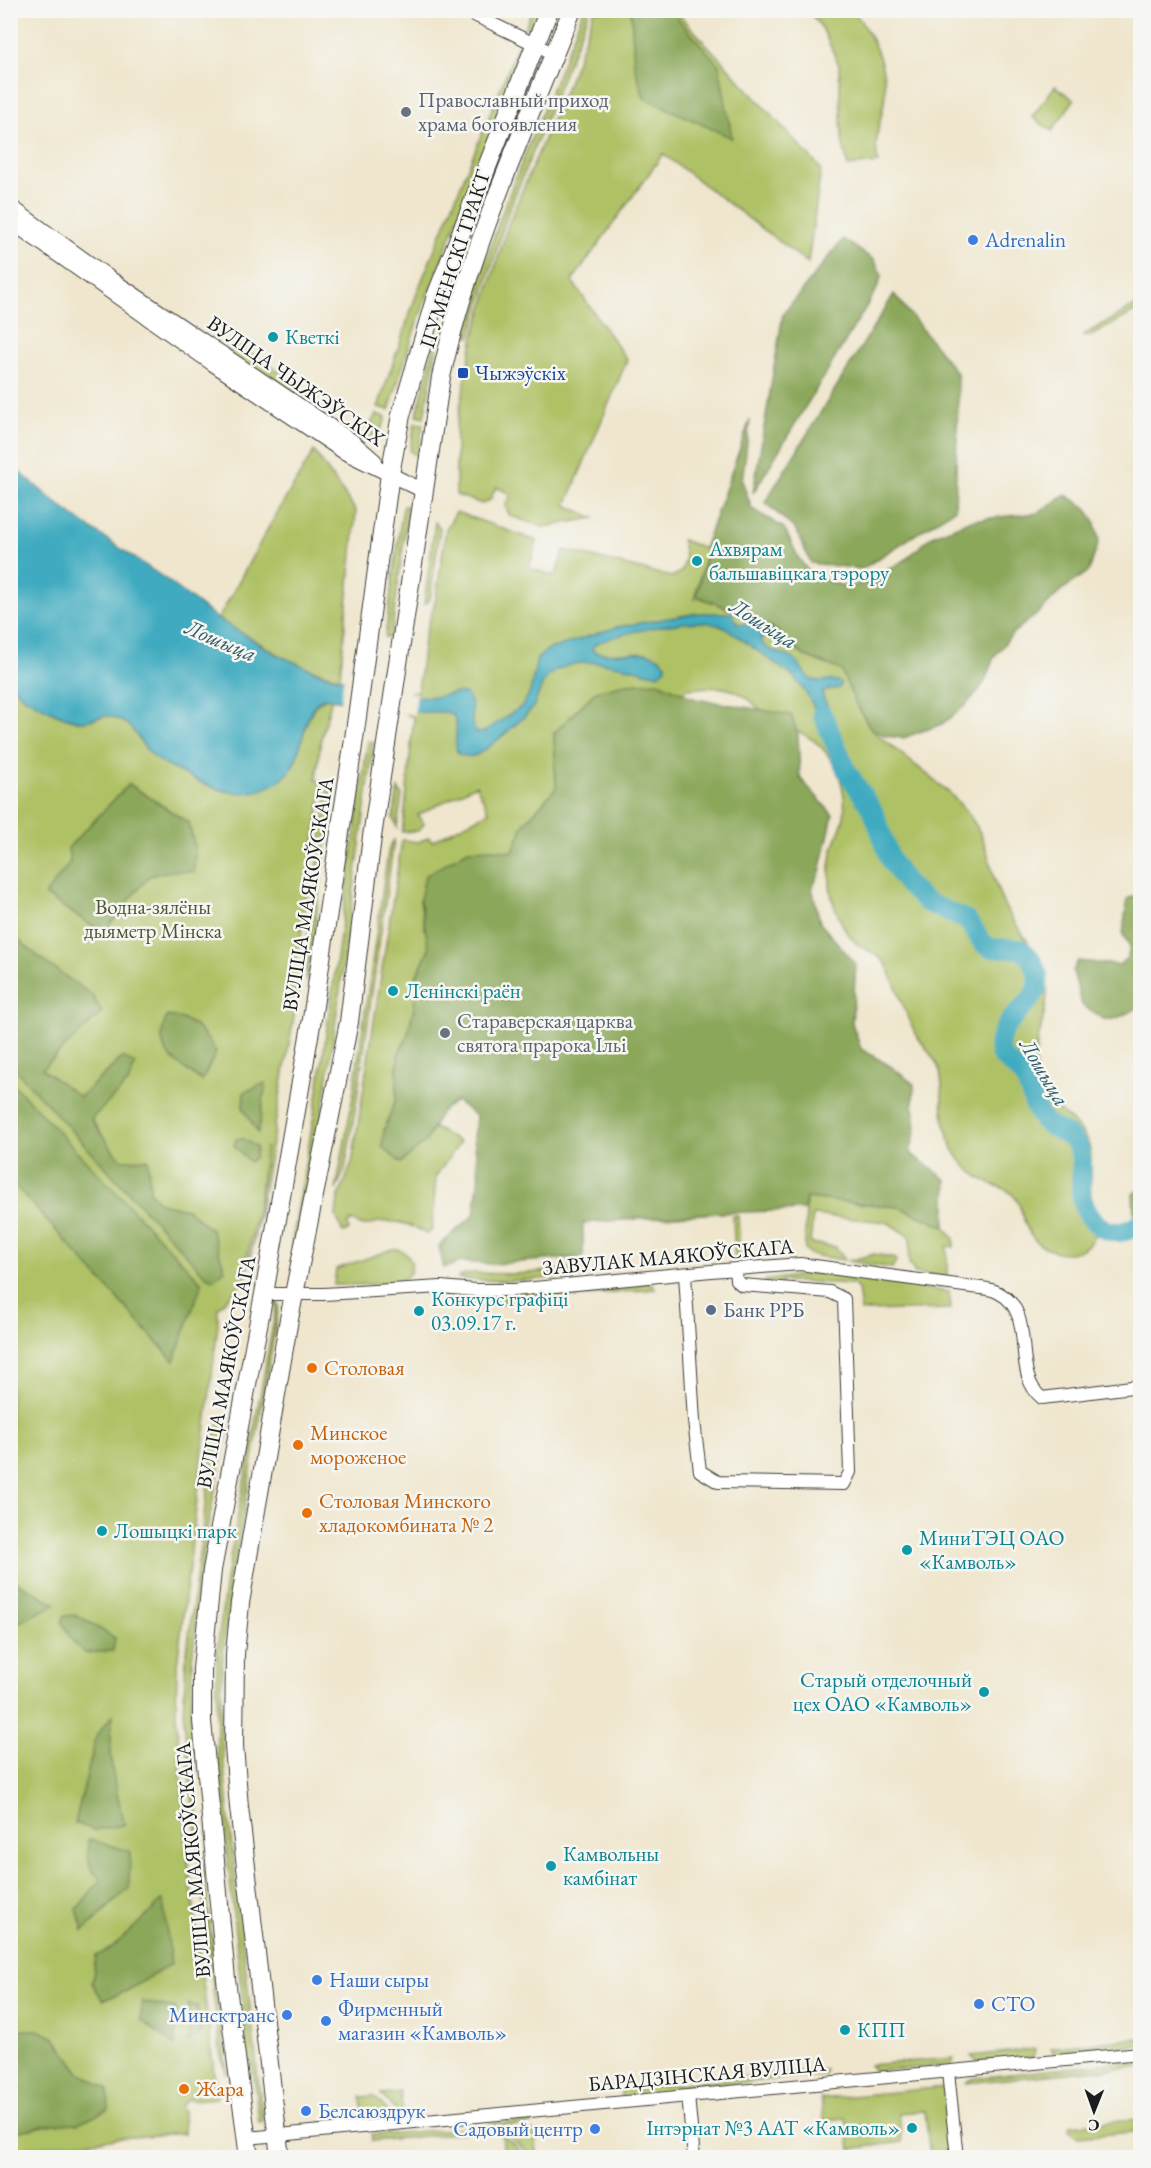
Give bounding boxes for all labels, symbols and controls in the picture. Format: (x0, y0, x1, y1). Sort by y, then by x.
place label: Православный приход храма богоявления (418, 86, 609, 137)
marker: Православный приход храма богоявления (399, 105, 413, 119)
street label: ІГУМЕНСКІ ТРАКТ (413, 166, 496, 351)
place label: Adrenalin (984, 226, 1066, 253)
marker: Adrenalin (966, 233, 980, 247)
street label: ВУЛІЦА ЧЫЖЭЎСКІХ (202, 309, 391, 452)
place label: Кветкі (285, 323, 340, 350)
marker: Кветкі (266, 330, 280, 344)
place label: Чыжэўскіх (475, 359, 566, 386)
marker: Чыжэўскіх (456, 366, 470, 380)
place label: Ахвярам бальшавіцкага тэрору (708, 535, 890, 586)
marker: Ахвярам бальшавіцкага тэрору (690, 554, 704, 568)
water label: Лошыца (724, 591, 803, 655)
water label: Лошыца (180, 612, 261, 668)
street label: ВУЛІЦА МАЯКОЎСКАГА (276, 775, 339, 1013)
park label: Водна-зялёны дыяметр Мінска (84, 893, 223, 944)
place label: Ленінскі раён (405, 977, 521, 1004)
marker: Ленінскі раён (386, 984, 400, 998)
place label: Стараверская царква святога прарока Ільі (457, 1007, 634, 1058)
marker: Стараверская царква святога прарока Ільі (438, 1026, 452, 1040)
water label: Лошыца (1012, 1032, 1076, 1112)
street label: ЗАВУЛАК МАЯКОЎСКАГА (541, 1232, 795, 1281)
street label: ВУЛІЦА МАЯКОЎСКАГА (190, 1253, 261, 1491)
place label: Конкурс графіці 03.09.17 г. (431, 1285, 568, 1336)
place label: Банк РРБ (723, 1296, 804, 1323)
marker: Банк РРБ (704, 1303, 718, 1317)
marker: Конкурс графіці 03.09.17 г. (412, 1304, 426, 1318)
place label: Столовая (324, 1354, 405, 1381)
marker: Столовая (305, 1361, 319, 1375)
place label: Минское мороженое (310, 1419, 406, 1470)
marker: Минское мороженое (291, 1438, 305, 1452)
place label: Столовая Минского хладокомбината № 2 (319, 1487, 493, 1538)
marker: Столовая Минского хладокомбината № 2 (300, 1506, 314, 1520)
place label: Лошыцкі парк (114, 1517, 237, 1544)
marker: Лошыцкі парк (95, 1524, 109, 1538)
place label: МиниТЭЦ ОАО «Камволь» (919, 1524, 1065, 1575)
marker: МиниТЭЦ ОАО «Камволь» (900, 1543, 914, 1557)
place label: Старый отделочный цех ОАО «Камволь» (793, 1666, 972, 1717)
marker: Старый отделочный цех ОАО «Камволь» (977, 1685, 991, 1699)
street label: ВУЛІЦА МАЯКОЎСКАГА (169, 1741, 216, 1979)
place label: Камвольны камбінат (563, 1840, 659, 1891)
marker: Камвольны камбінат (544, 1859, 558, 1873)
place label: Наши сыры (329, 1966, 429, 1993)
marker: Наши сыры (310, 1973, 324, 1987)
place label: СТО (991, 1990, 1036, 2017)
place label: Фирменный магазин «Камволь» (338, 1995, 507, 2046)
marker: СТО (972, 1997, 986, 2011)
place label: Минсктранс (169, 2001, 275, 2028)
marker: Минсктранс (280, 2008, 294, 2022)
marker: Фирменный магазин «Камволь» (319, 2014, 333, 2028)
place label: КПП (857, 2016, 906, 2043)
marker: КПП (838, 2023, 852, 2037)
street label: БАРАДЗІНСКАЯ ВУЛІЦА (587, 2050, 827, 2097)
place label: Жара (195, 2075, 244, 2102)
north arrow (1064, 2081, 1124, 2141)
marker: Жара (177, 2082, 191, 2096)
place label: Белсаюздрук (318, 2097, 426, 2124)
marker: Белсаюздрук (299, 2104, 313, 2118)
place label: Інтэрнат №3 ААТ «Камволь» (646, 2114, 900, 2141)
place label: Садовый центр (453, 2115, 583, 2142)
text: С (1088, 2115, 1100, 2136)
marker: Інтэрнат №3 ААТ «Камволь» (905, 2121, 919, 2135)
marker: Садовый центр (588, 2122, 602, 2136)

